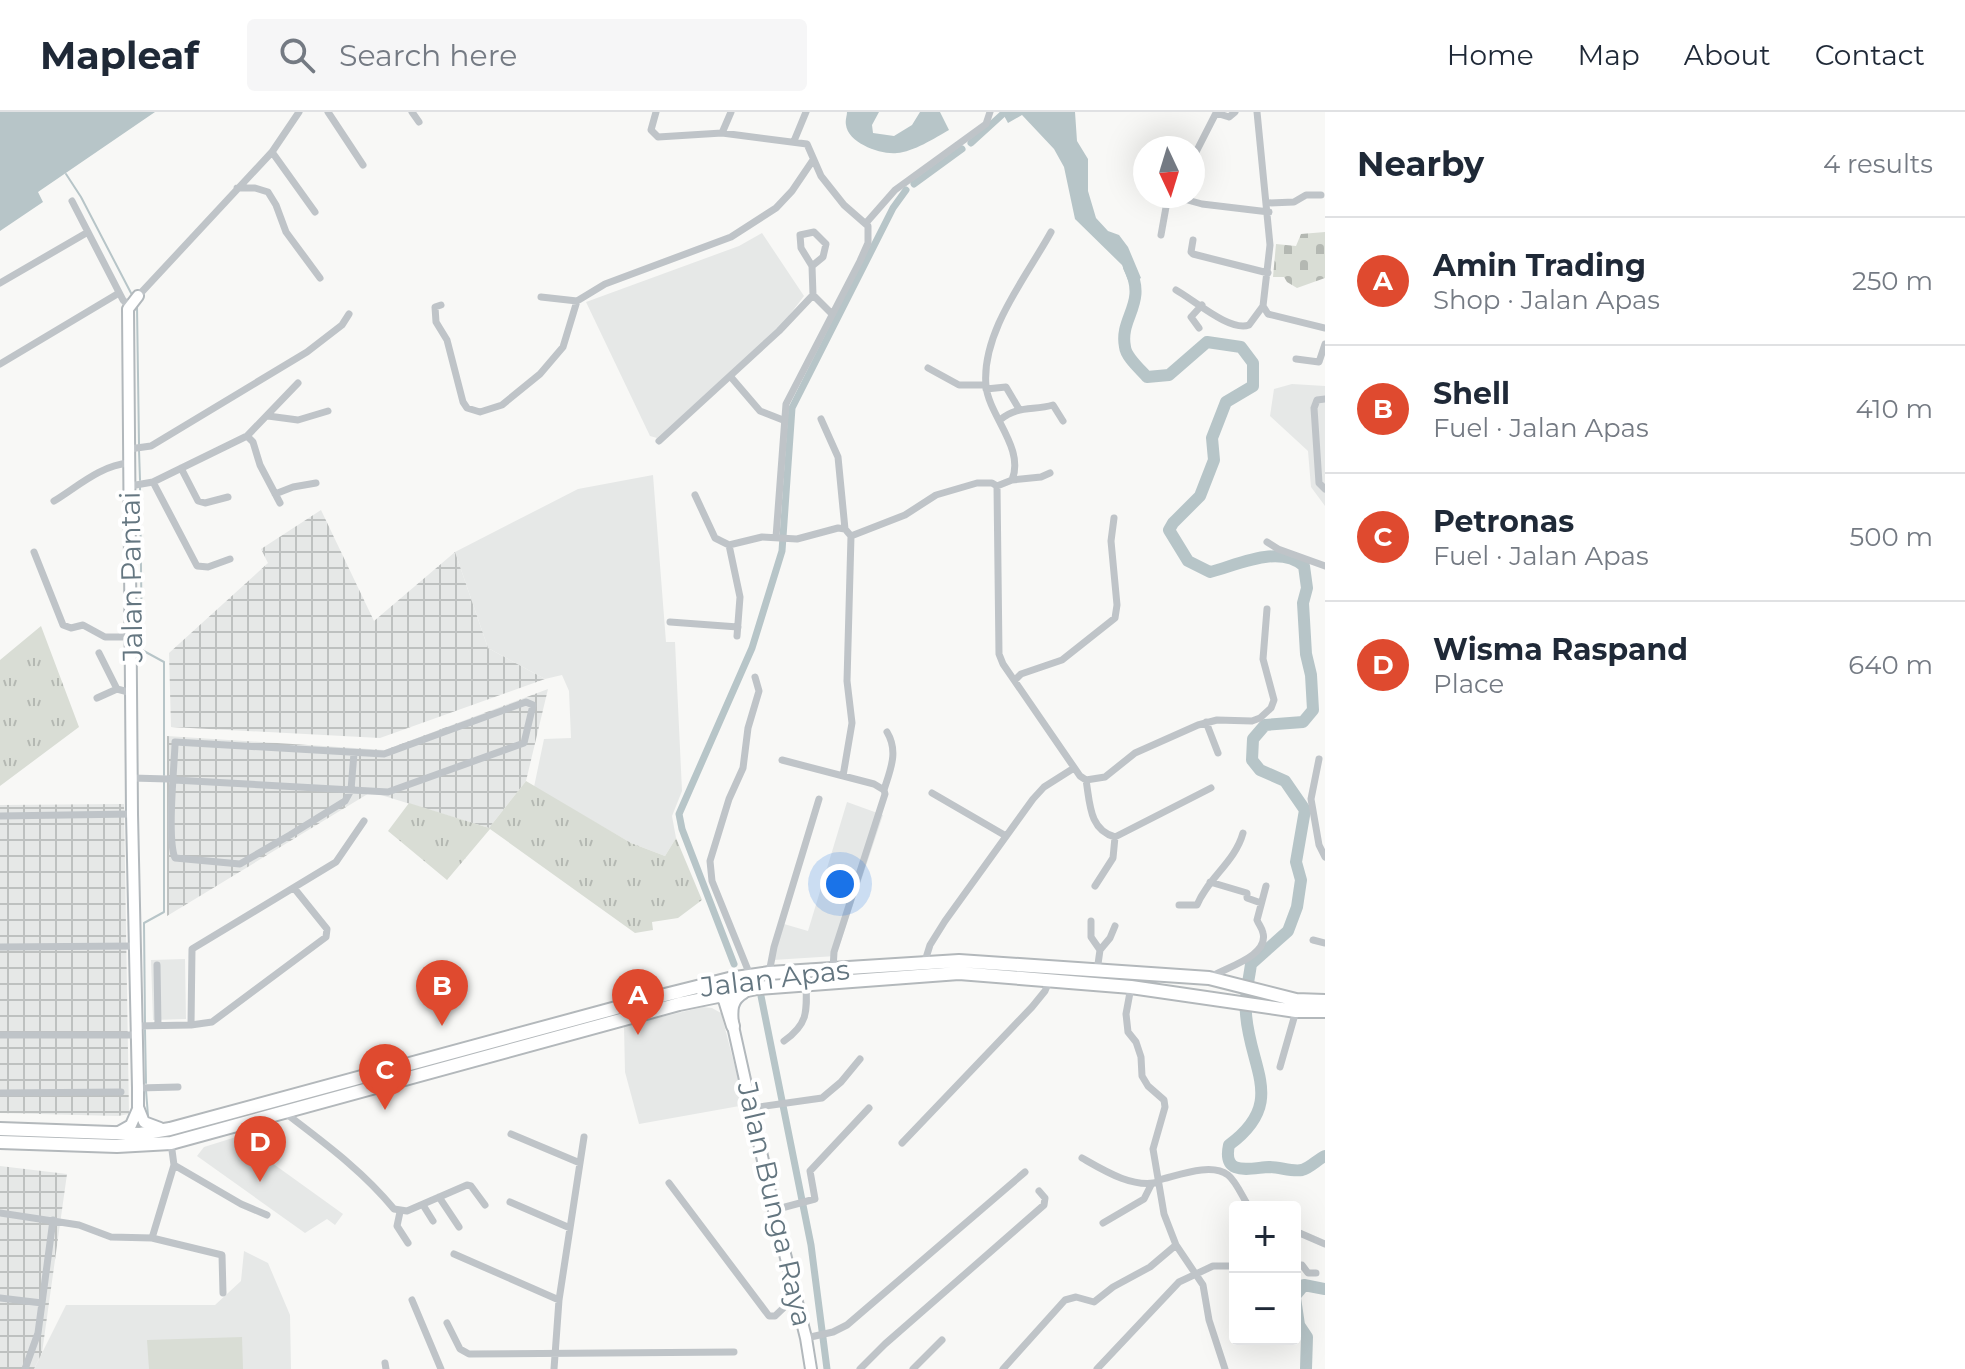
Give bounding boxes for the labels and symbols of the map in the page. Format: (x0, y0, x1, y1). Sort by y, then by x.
north arrow (1133, 136, 1205, 208)
street label: Jalan Pantai (113, 491, 150, 664)
your location (820, 864, 860, 904)
street label: Jalan Apas (697, 952, 852, 1004)
pin: B (416, 960, 468, 1026)
pin: A (612, 969, 664, 1035)
pin: C (359, 1044, 411, 1110)
street label: Jalan Bunga Raya (730, 1077, 820, 1330)
pin: D (234, 1116, 286, 1182)

